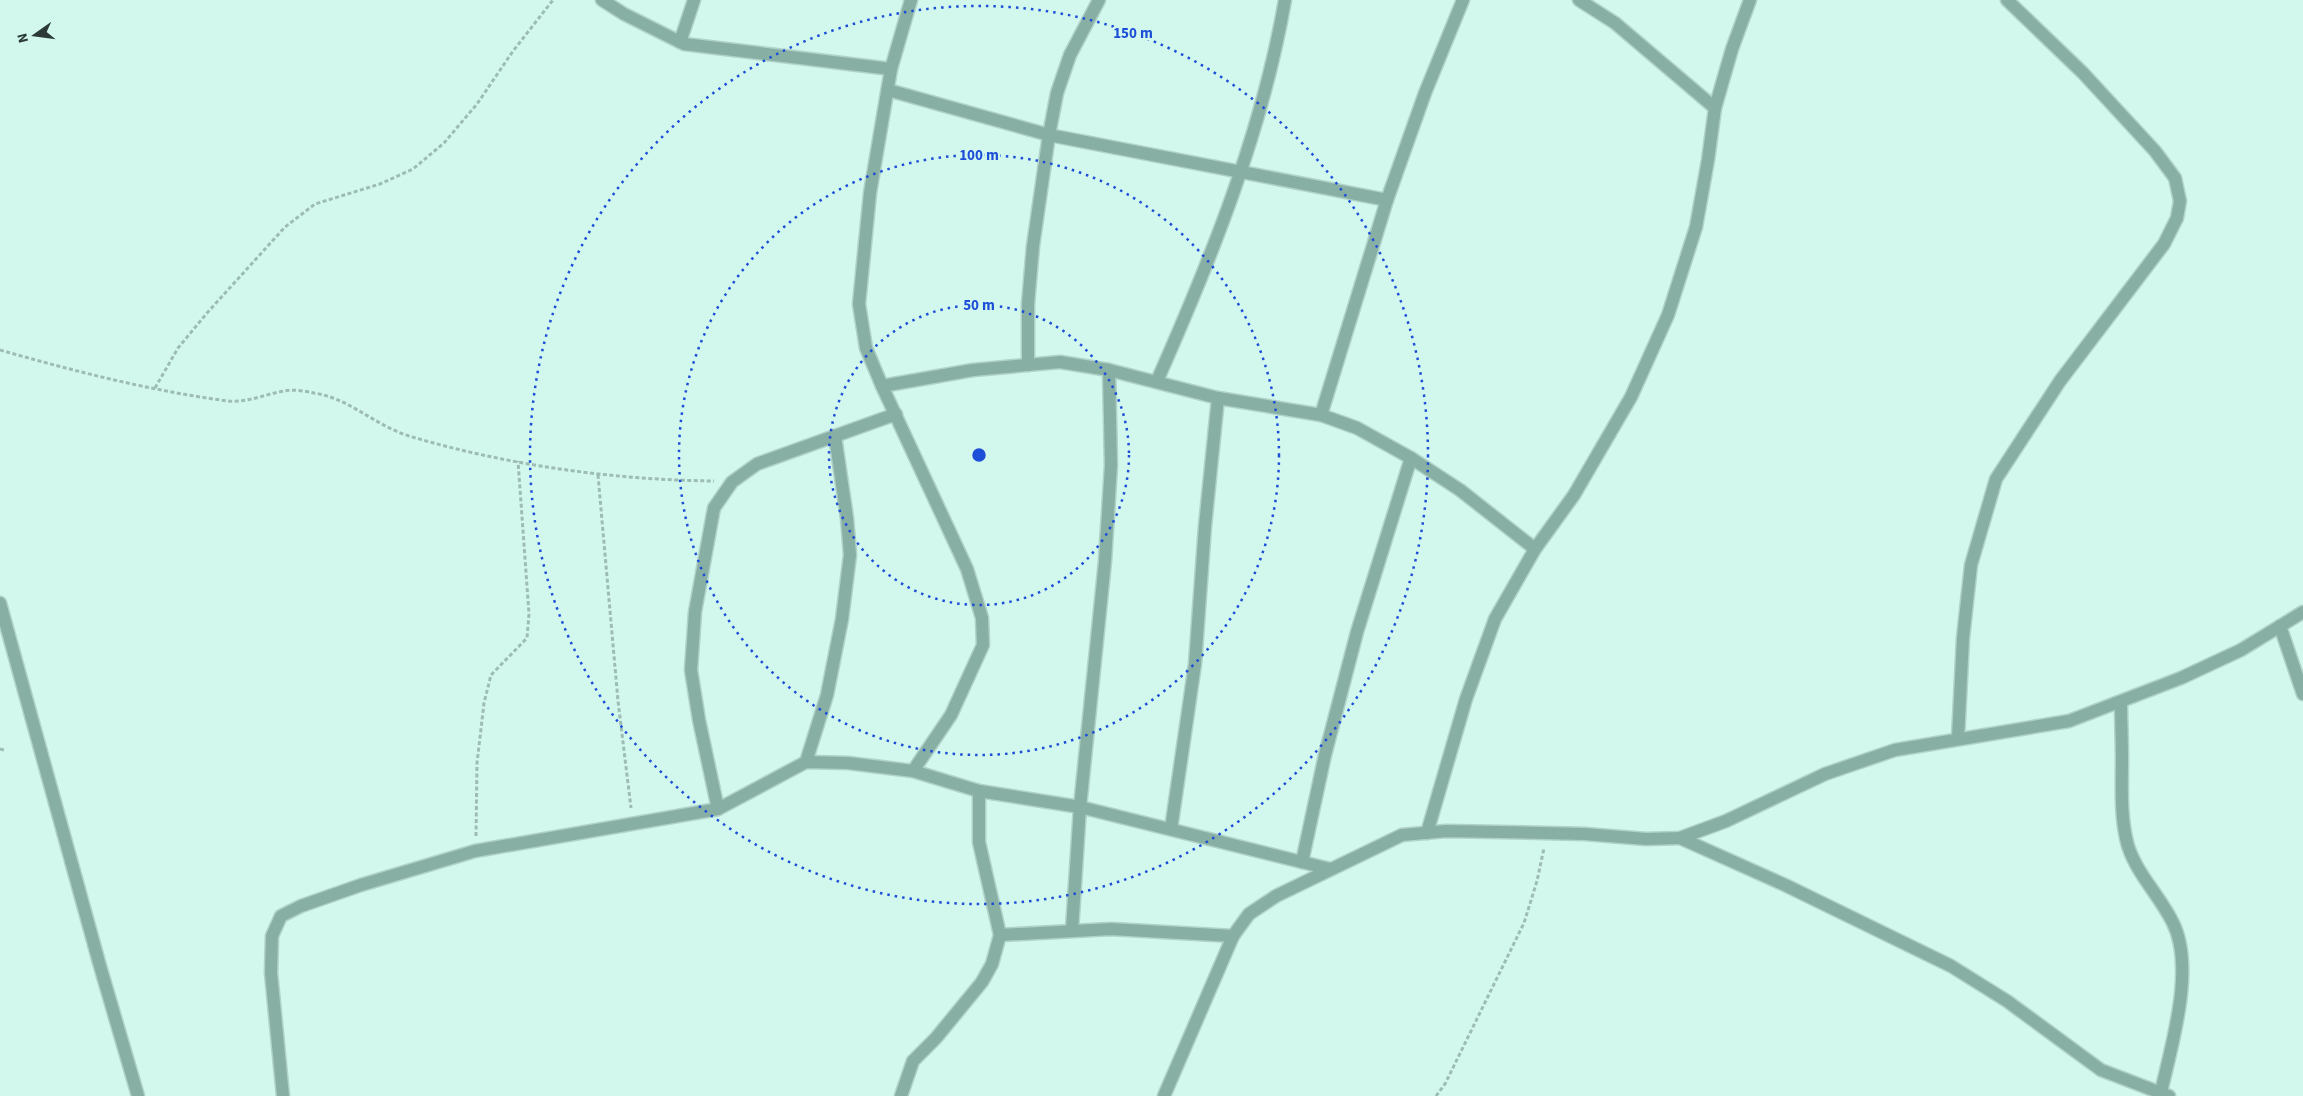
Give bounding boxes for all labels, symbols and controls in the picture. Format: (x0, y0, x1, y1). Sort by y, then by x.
north arrow (10, 10, 60, 60)
text: 150 m (1113, 23, 1153, 44)
text: N (13, 31, 34, 45)
text: 100 m (959, 145, 999, 166)
text: 50 m (963, 295, 995, 316)
centre of rings (970, 446, 988, 464)

